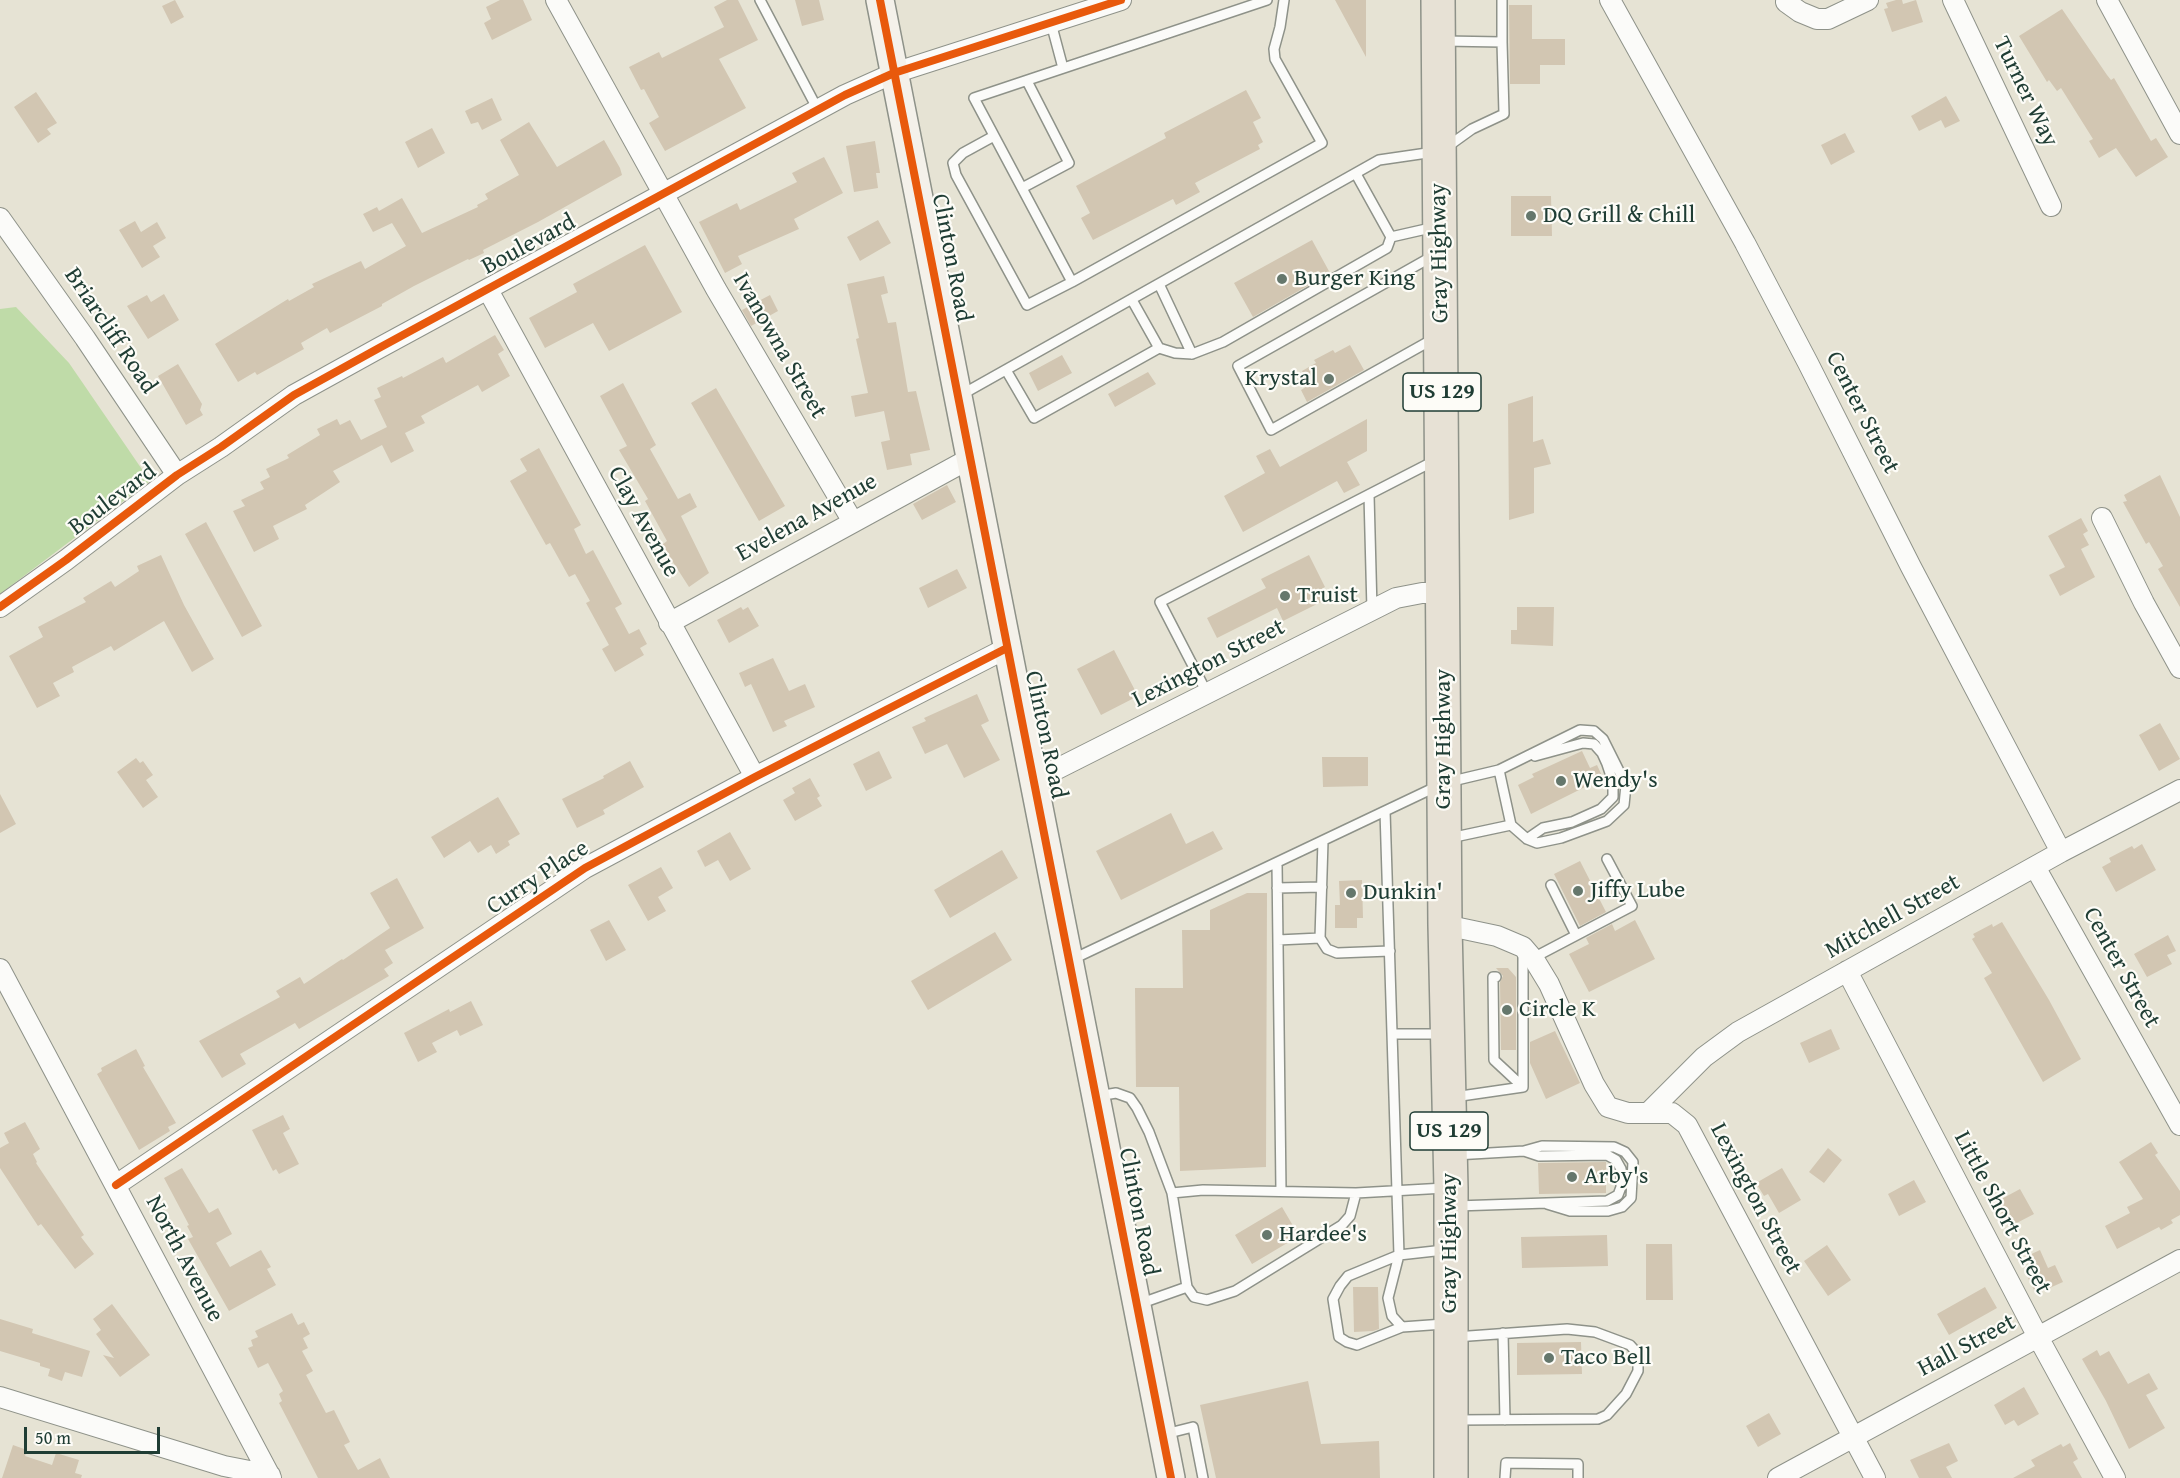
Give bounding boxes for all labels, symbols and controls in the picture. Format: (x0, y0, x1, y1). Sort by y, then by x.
street label: Turner Way (1986, 32, 2064, 152)
street label: Gray Highway (1424, 183, 1456, 323)
street label: Clinton Road (924, 192, 978, 324)
place label: DQ Grill & Chill (1543, 202, 1695, 230)
street label: Boulevard (477, 208, 581, 282)
marker: DQ Grill & Chill (1524, 209, 1538, 223)
street label: Briarcliff Road (57, 263, 163, 399)
place label: Burger King (1294, 265, 1415, 293)
street label: Ivanowna Street (726, 268, 832, 424)
marker: Burger King (1275, 272, 1289, 286)
street label: Center Street (1819, 347, 1905, 479)
place label: Krystal (1245, 365, 1317, 393)
marker: Krystal (1322, 372, 1336, 386)
road number: US 129 (1403, 373, 1481, 411)
street label: Boulevard (64, 458, 162, 542)
street label: Clay Avenue (601, 462, 685, 582)
street label: Evelena Avenue (732, 467, 882, 569)
place label: Truist (1297, 582, 1358, 610)
marker: Truist (1278, 589, 1292, 603)
street label: Lexington Street (1128, 613, 1290, 715)
street label: Clinton Road (1017, 669, 1073, 801)
street label: Gray Highway (1430, 669, 1458, 809)
place label: Wendy's (1573, 767, 1658, 795)
marker: Wendy's (1554, 774, 1568, 788)
street label: Curry Place (482, 834, 594, 922)
street label: Mitchell Street (1821, 868, 1965, 966)
place label: Jiffy Lube (1590, 877, 1685, 905)
place label: Dunkin' (1363, 879, 1443, 907)
marker: Jiffy Lube (1571, 884, 1585, 898)
marker: Dunkin' (1344, 886, 1358, 900)
street label: Center Street (2076, 903, 2166, 1033)
place label: Circle K (1519, 996, 1596, 1024)
marker: Circle K (1500, 1003, 1514, 1017)
road number: US 129 (1410, 1112, 1488, 1150)
street label: Lexington Street (1703, 1118, 1807, 1280)
street label: Little Short Street (1947, 1127, 2057, 1299)
street label: Clinton Road (1111, 1146, 1165, 1278)
place label: Arby's (1584, 1163, 1649, 1191)
marker: Arby's (1565, 1170, 1579, 1184)
street label: Gray Highway (1436, 1173, 1464, 1313)
street label: North Avenue (139, 1191, 229, 1327)
place label: Hardee's (1279, 1221, 1367, 1249)
marker: Hardee's (1260, 1228, 1274, 1242)
street label: Hall Street (1913, 1308, 2021, 1384)
place label: Taco Bell (1561, 1344, 1651, 1372)
marker: Taco Bell (1542, 1351, 1556, 1365)
scale bar (27, 1415, 164, 1453)
text: 50 m (35, 1424, 71, 1451)

